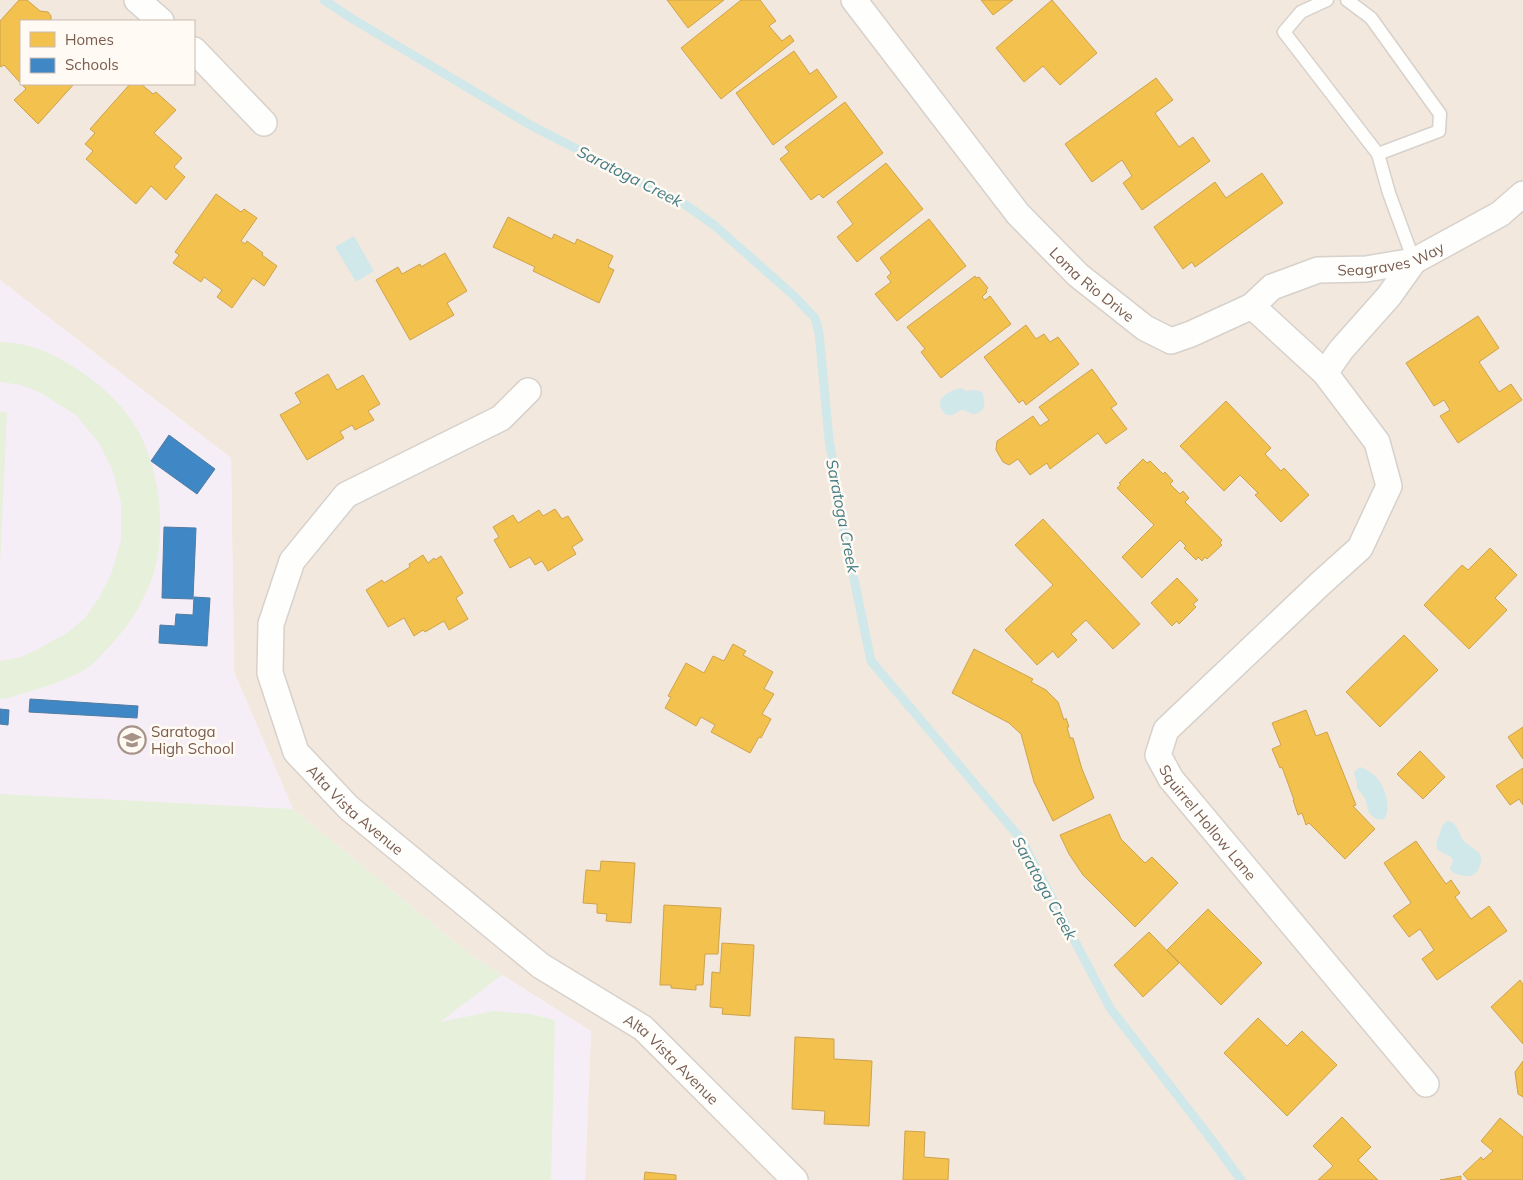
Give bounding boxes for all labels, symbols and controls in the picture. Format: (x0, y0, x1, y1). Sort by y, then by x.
legend (20, 20, 195, 85)
text: Homes (65, 30, 114, 49)
text: Schools (65, 55, 119, 74)
water label: Saratoga Creek (574, 141, 687, 211)
street label: Seagraves Way (1337, 237, 1447, 279)
street label: Loma Rio Drive (1046, 243, 1138, 326)
water label: Saratoga Creek (822, 458, 864, 575)
place label: Saratoga High School (151, 722, 234, 758)
school or university icon: Saratoga High School (117, 725, 147, 755)
street label: Alta Vista Avenue (303, 760, 408, 859)
street label: Squirrel Hollow Lane (1155, 761, 1261, 884)
water label: Saratoga Creek (1008, 833, 1082, 944)
street label: Alta Vista Avenue (620, 1009, 723, 1108)

